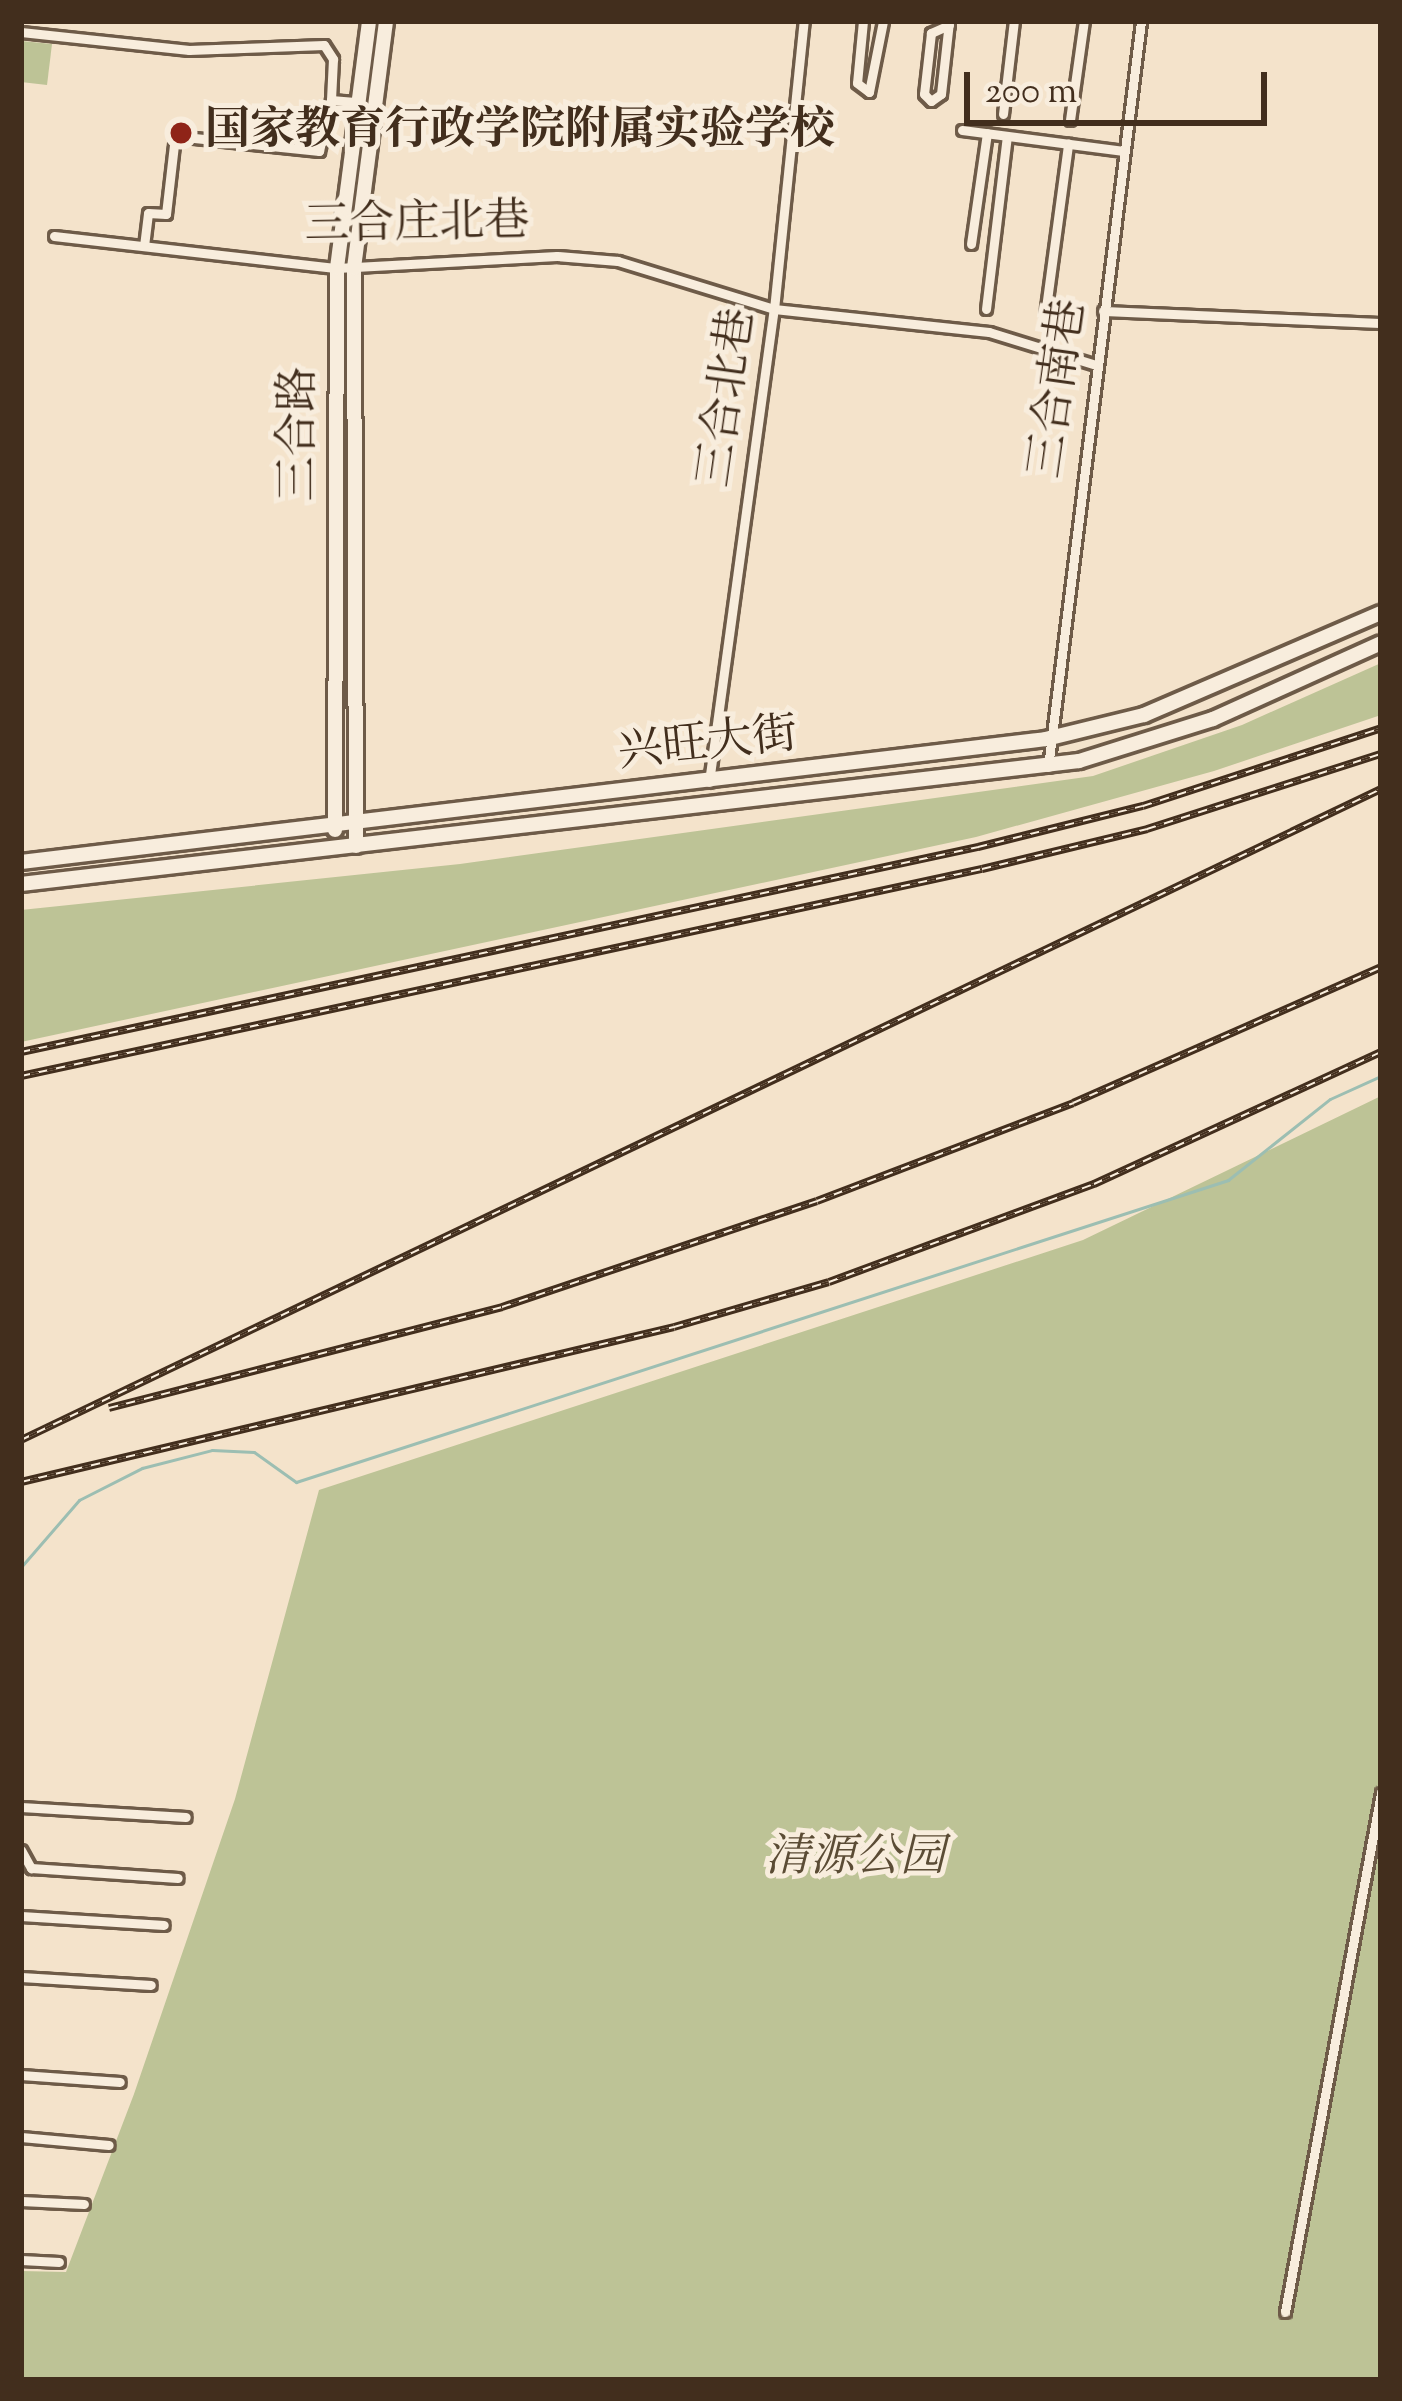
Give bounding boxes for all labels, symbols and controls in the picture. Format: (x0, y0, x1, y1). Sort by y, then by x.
scale bar (970, 48, 1273, 122)
text: 200 m (985, 67, 1077, 119)
place label: 国家教育行政学院附属实验学校 (205, 106, 835, 160)
marker: 国家教育行政学院附属实验学校 (168, 120, 194, 146)
street label: 三合庄北巷 (304, 197, 530, 255)
street label: 三合南巷 (1021, 296, 1099, 482)
street label: 三合北巷 (690, 305, 768, 491)
street label: 三合路 (274, 367, 328, 501)
street label: 兴旺大街 (616, 710, 800, 782)
park label: 清源公园 (765, 1833, 945, 1887)

